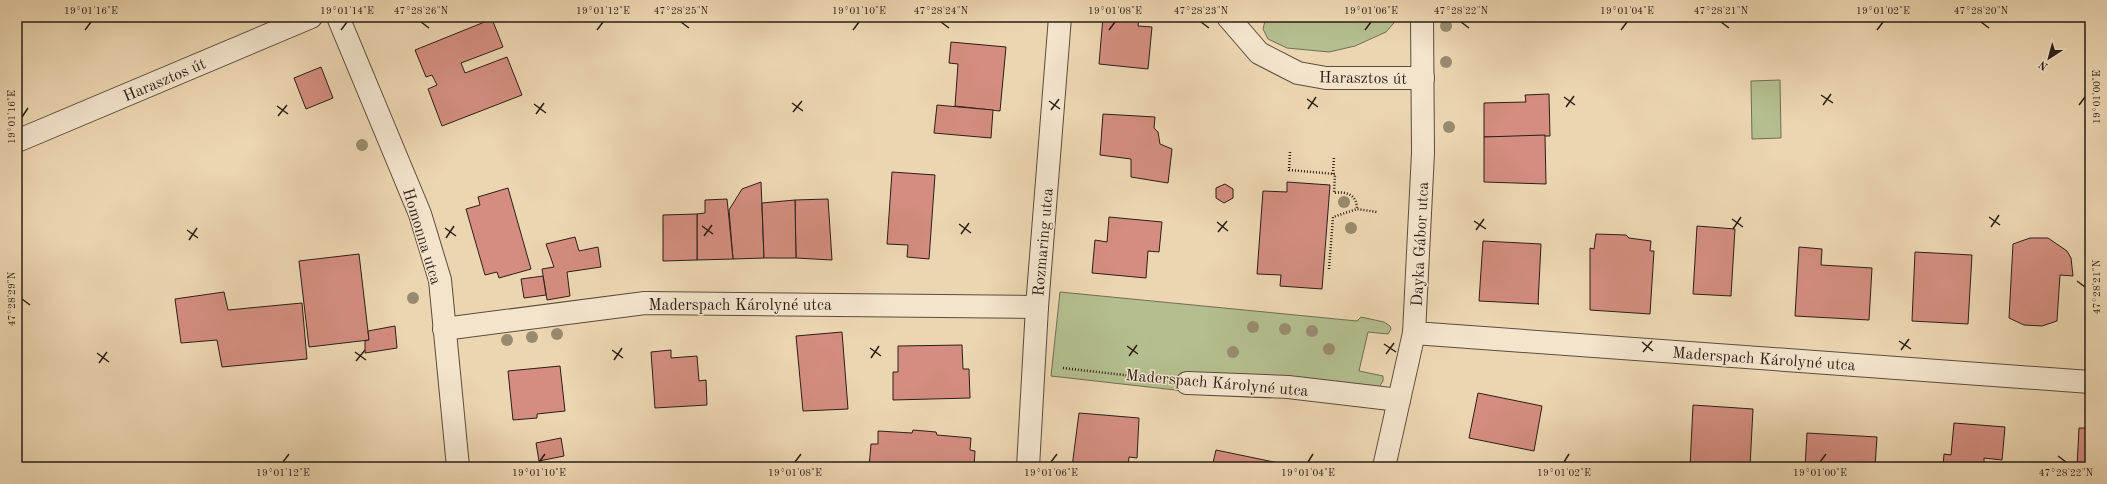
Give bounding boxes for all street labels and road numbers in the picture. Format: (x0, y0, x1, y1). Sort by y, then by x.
street label: Harasztos út (121, 56, 209, 105)
street label: Harasztos út (1319, 70, 1408, 88)
street label: Dayka Gábor utca (1410, 181, 1432, 307)
street label: Homonna utca (399, 186, 443, 287)
street label: Rozmaring utca (1031, 187, 1057, 297)
street label: Maderspach Károlyné utca (648, 298, 832, 314)
street label: Maderspach Károlyné utca (1672, 346, 1856, 374)
street label: Maderspach Károlyné utca (1125, 368, 1309, 400)

